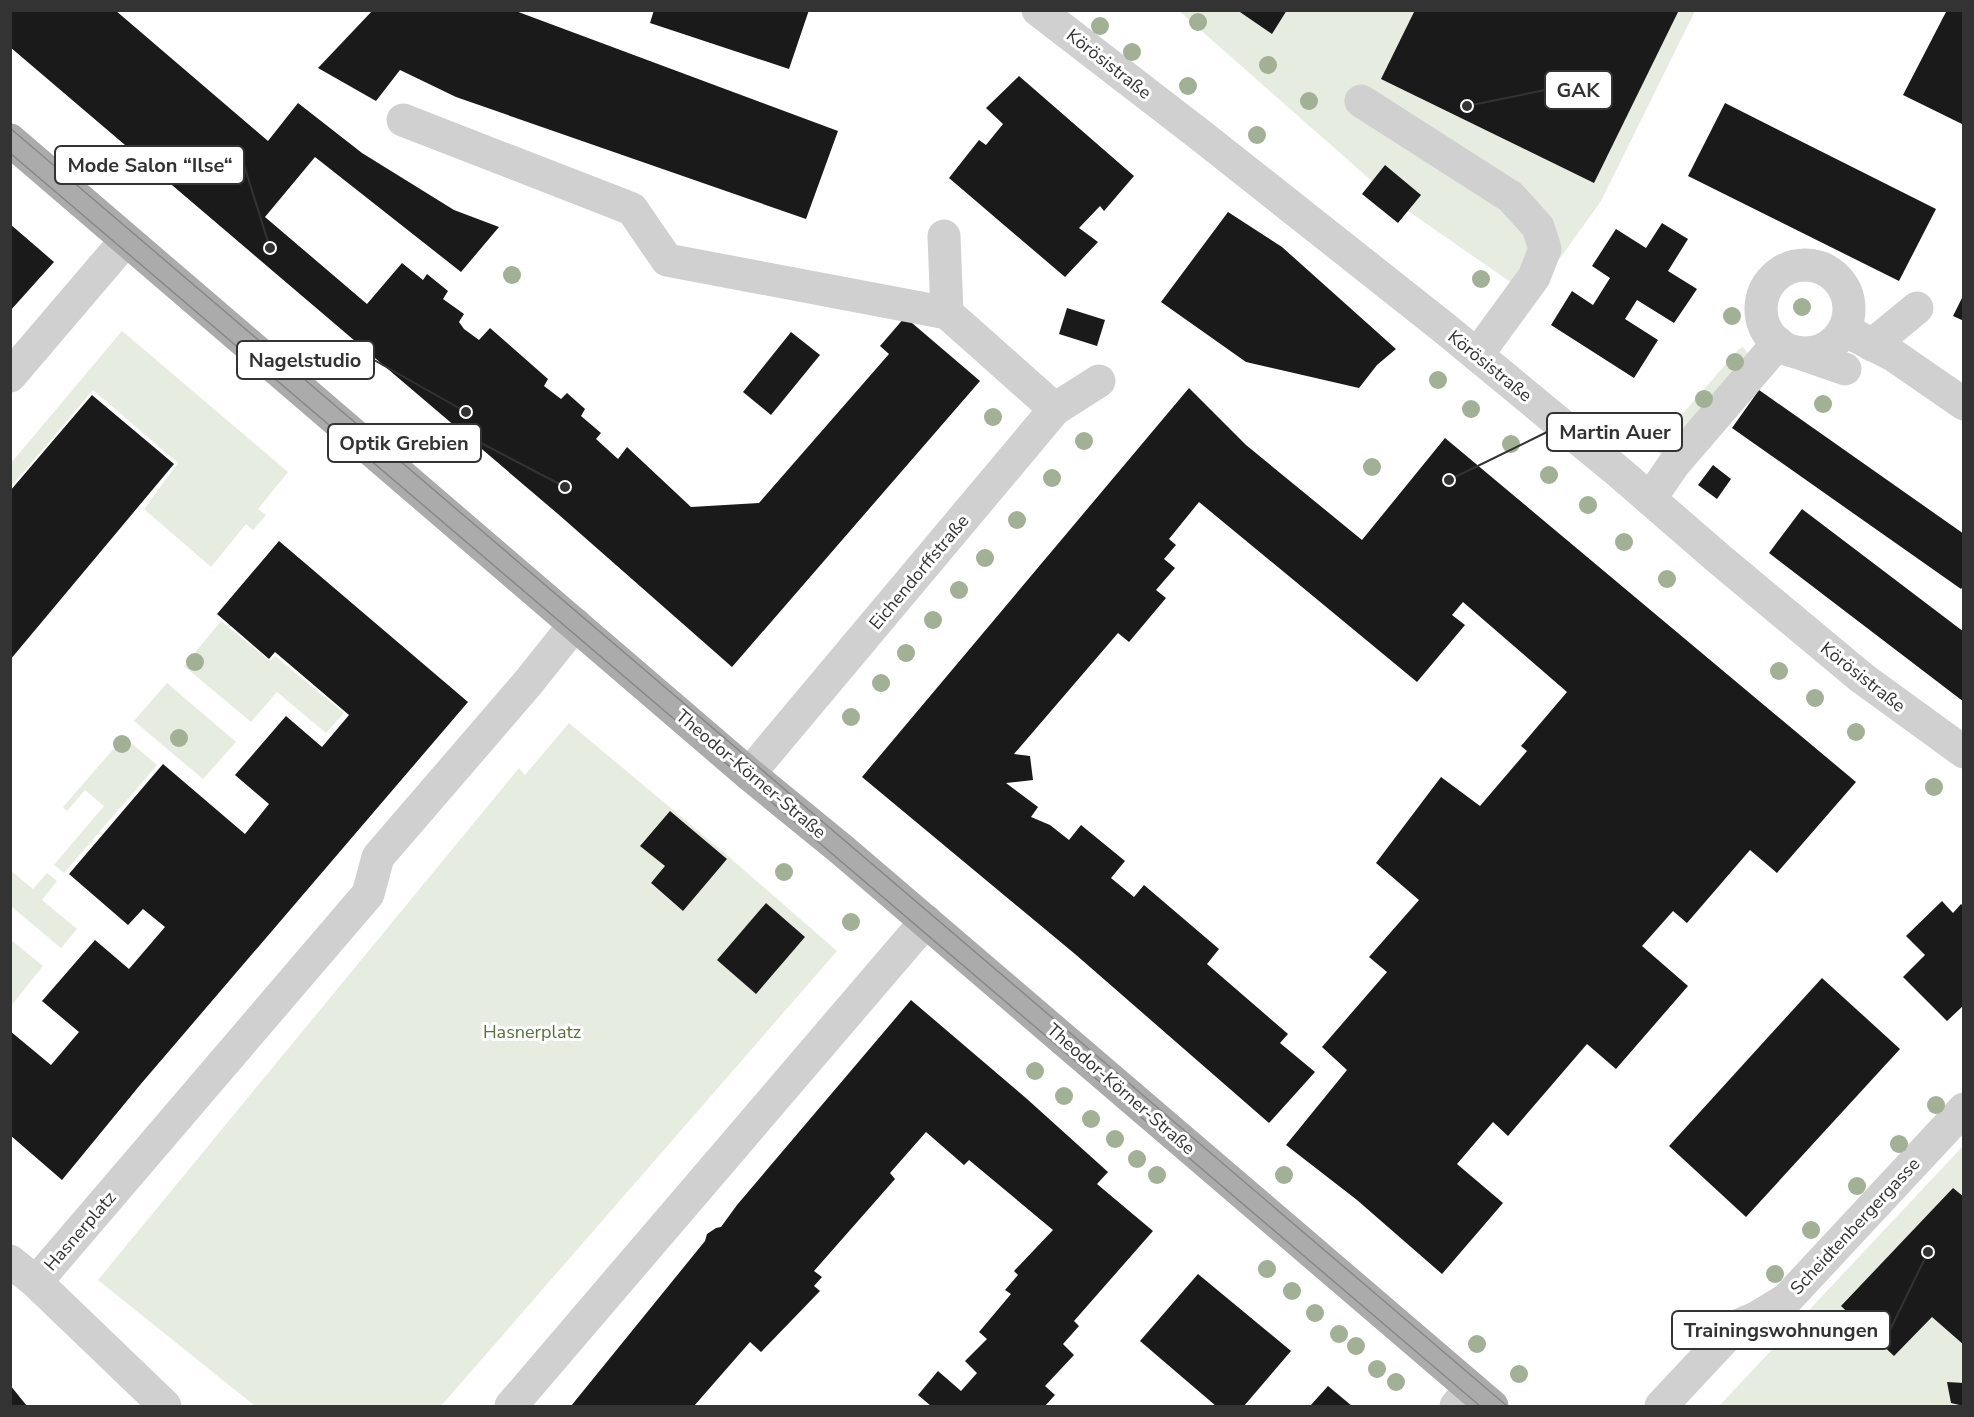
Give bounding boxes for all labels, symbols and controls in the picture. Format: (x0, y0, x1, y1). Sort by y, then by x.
street label: Körösistraße (1062, 23, 1156, 105)
callout: GAK (1545, 71, 1612, 109)
text: GAK (1557, 77, 1600, 104)
callout: Mode Salon “Ilse“ (55, 146, 244, 184)
text: Mode Salon “Ilse“ (67, 152, 233, 179)
street label: Körösistraße (1443, 325, 1537, 407)
callout: Nagelstudio (237, 341, 374, 379)
text: Nagelstudio (249, 347, 361, 374)
callout: Martin Auer (1547, 413, 1682, 451)
text: Martin Auer (1559, 419, 1671, 446)
callout: Optik Grebien (328, 424, 481, 462)
text: Optik Grebien (339, 430, 469, 457)
street label: Eichendorffstraße (864, 509, 974, 635)
street label: Körösistraße (1816, 636, 1910, 718)
street label: Theodor-Körner-Straße (671, 704, 831, 844)
street label: Theodor-Körner-Straße (1042, 1018, 1200, 1160)
park label: Hasnerplatz (483, 1020, 581, 1044)
street label: Scheidtenbergergasse (1785, 1152, 1925, 1300)
street label: Hasnerplatz (39, 1186, 121, 1276)
callout: Trainingswohnungen (1672, 1311, 1890, 1349)
text: Trainingswohnungen (1684, 1317, 1878, 1344)

